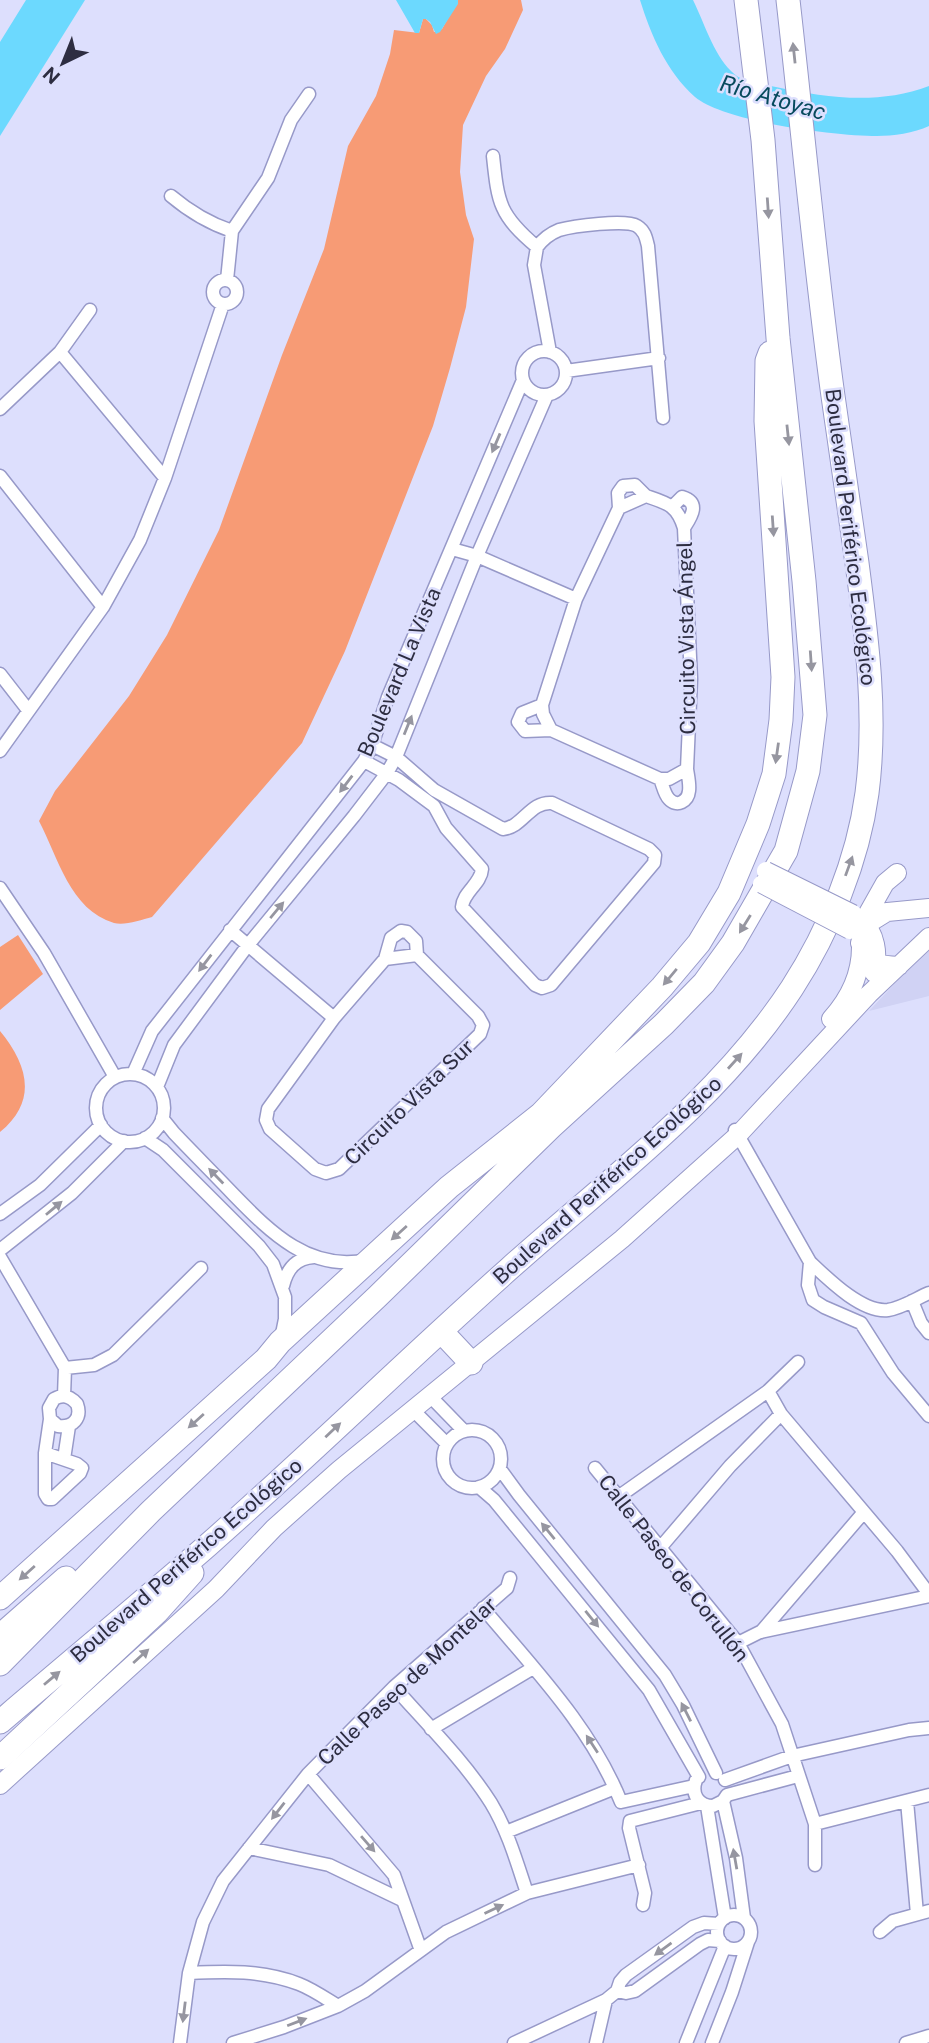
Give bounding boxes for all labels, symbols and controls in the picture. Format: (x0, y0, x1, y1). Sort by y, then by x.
north arrow (28, 28, 98, 98)
one-way arrow (788, 42, 799, 64)
text: N (38, 62, 64, 89)
water label: Río Atoyac (717, 69, 829, 125)
one-way arrow (763, 198, 774, 220)
street label: Boulevard Periférico Ecológico (820, 387, 882, 687)
one-way arrow (783, 424, 794, 446)
one-way arrow (491, 432, 502, 453)
one-way arrow (768, 515, 779, 537)
street label: Circuito Vista Ángel (672, 541, 700, 735)
street label: Boulevard La Vista (352, 584, 446, 760)
one-way arrow (806, 651, 817, 673)
one-way arrow (403, 715, 414, 736)
one-way arrow (771, 742, 782, 764)
one-way arrow (338, 775, 353, 793)
one-way arrow (844, 856, 855, 877)
one-way arrow (269, 901, 284, 918)
one-way arrow (739, 914, 752, 933)
one-way arrow (197, 953, 212, 971)
one-way arrow (663, 969, 678, 986)
street label: Circuito Vista Sur (339, 1034, 479, 1170)
one-way arrow (727, 1052, 743, 1070)
street label: Boulevard Periférico Ecológico (488, 1071, 726, 1289)
one-way arrow (208, 1169, 225, 1185)
one-way arrow (45, 1201, 63, 1216)
one-way arrow (391, 1225, 408, 1241)
one-way arrow (187, 1413, 205, 1429)
one-way arrow (324, 1422, 342, 1438)
street label: Boulevard Periférico Ecológico (65, 1453, 307, 1667)
street label: Calle Paseo de Corullón (593, 1469, 755, 1667)
one-way arrow (541, 1523, 556, 1540)
one-way arrow (19, 1565, 36, 1581)
street label: Calle Paseo de Montelar (312, 1591, 502, 1771)
one-way arrow (584, 1611, 599, 1628)
one-way arrow (132, 1649, 149, 1665)
one-way arrow (43, 1670, 61, 1686)
one-way arrow (681, 1702, 692, 1722)
one-way arrow (585, 1735, 599, 1753)
one-way arrow (271, 1801, 286, 1819)
one-way arrow (360, 1835, 375, 1852)
one-way arrow (729, 1848, 740, 1870)
one-way arrow (484, 1903, 504, 1915)
one-way arrow (654, 1941, 672, 1955)
one-way arrow (178, 2001, 189, 2023)
one-way arrow (287, 2016, 308, 2027)

